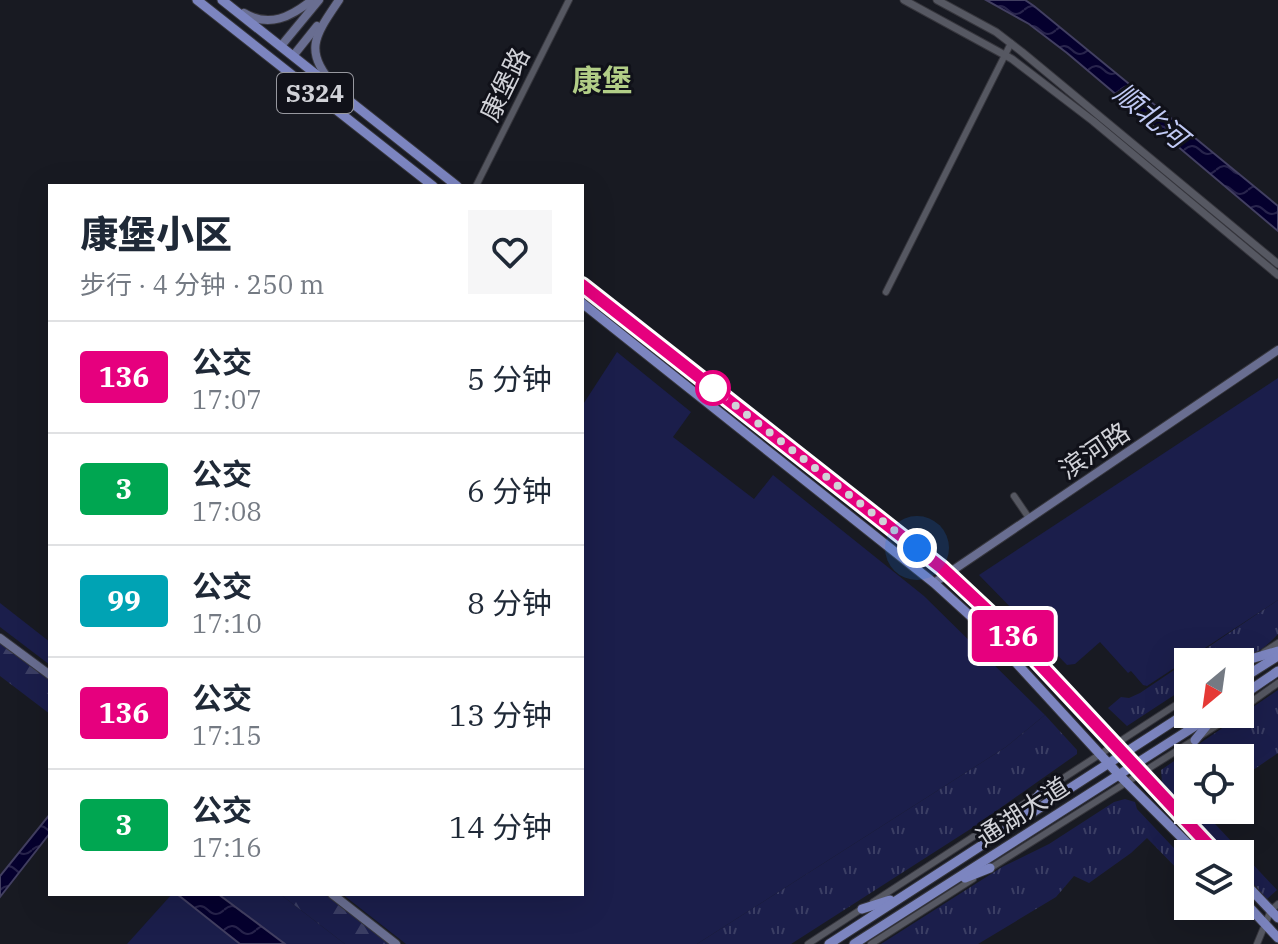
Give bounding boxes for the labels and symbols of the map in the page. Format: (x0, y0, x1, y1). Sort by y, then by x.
street label: 康堡路 (472, 41, 536, 127)
district label: 康堡 (572, 60, 632, 99)
road number: S324 (277, 73, 353, 113)
water label: 顺北河 (1107, 74, 1199, 159)
unlabelled marker (696, 371, 730, 405)
street label: 滨河路 (1052, 414, 1136, 486)
your location (897, 528, 937, 568)
line badge: 136 (967, 610, 1059, 662)
north arrow (1174, 648, 1254, 728)
street label: 通湖大道 (969, 768, 1075, 854)

